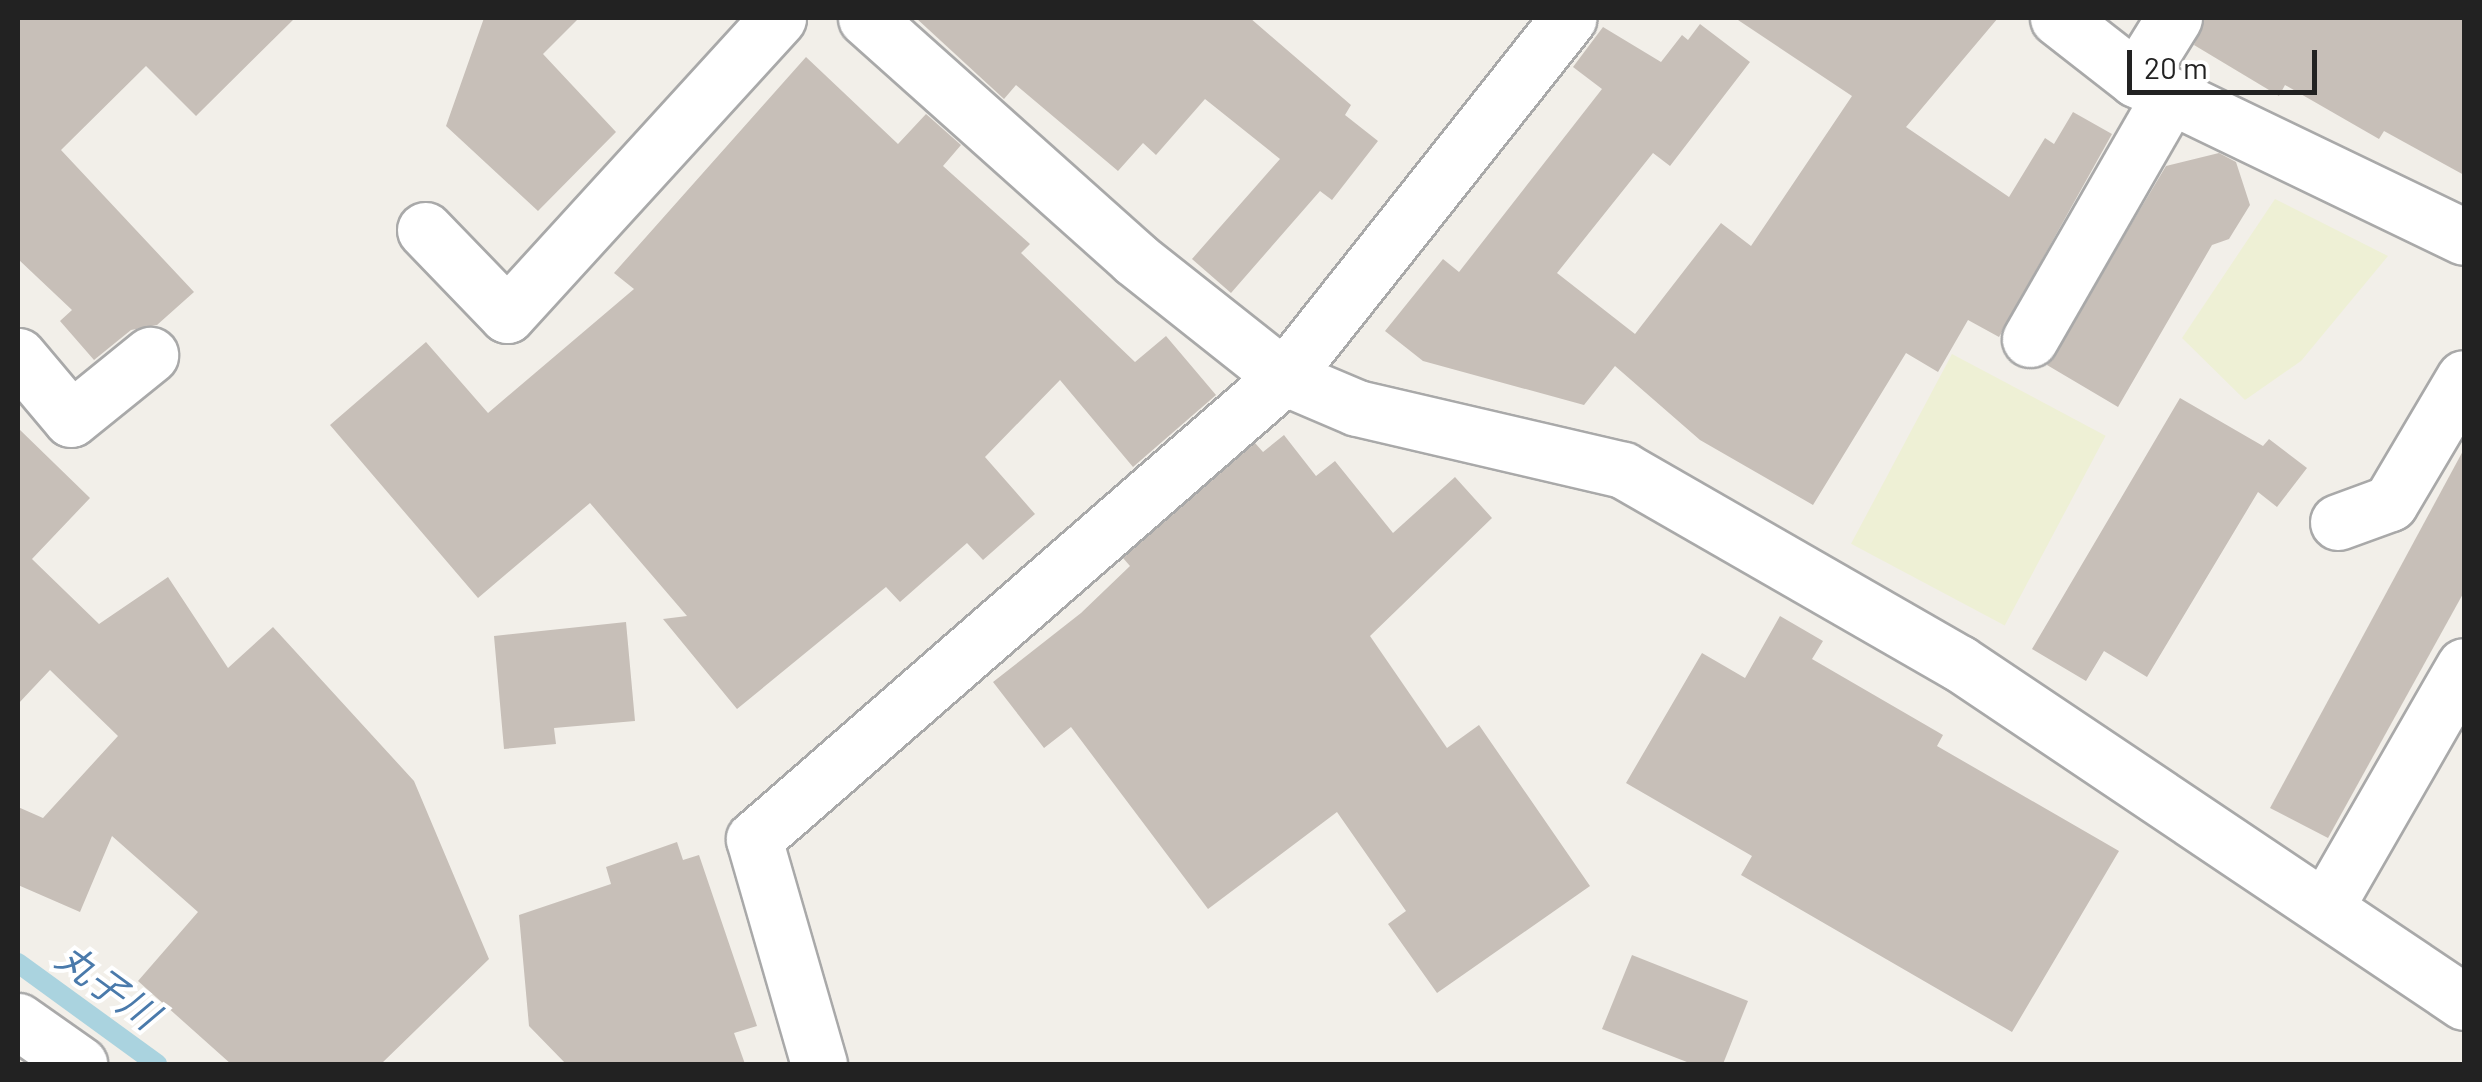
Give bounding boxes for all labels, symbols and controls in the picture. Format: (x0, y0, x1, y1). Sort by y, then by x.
scale bar (2132, 30, 2322, 92)
text: 20 m (2144, 49, 2208, 85)
water label: 丸子川 (48, 934, 168, 1038)

